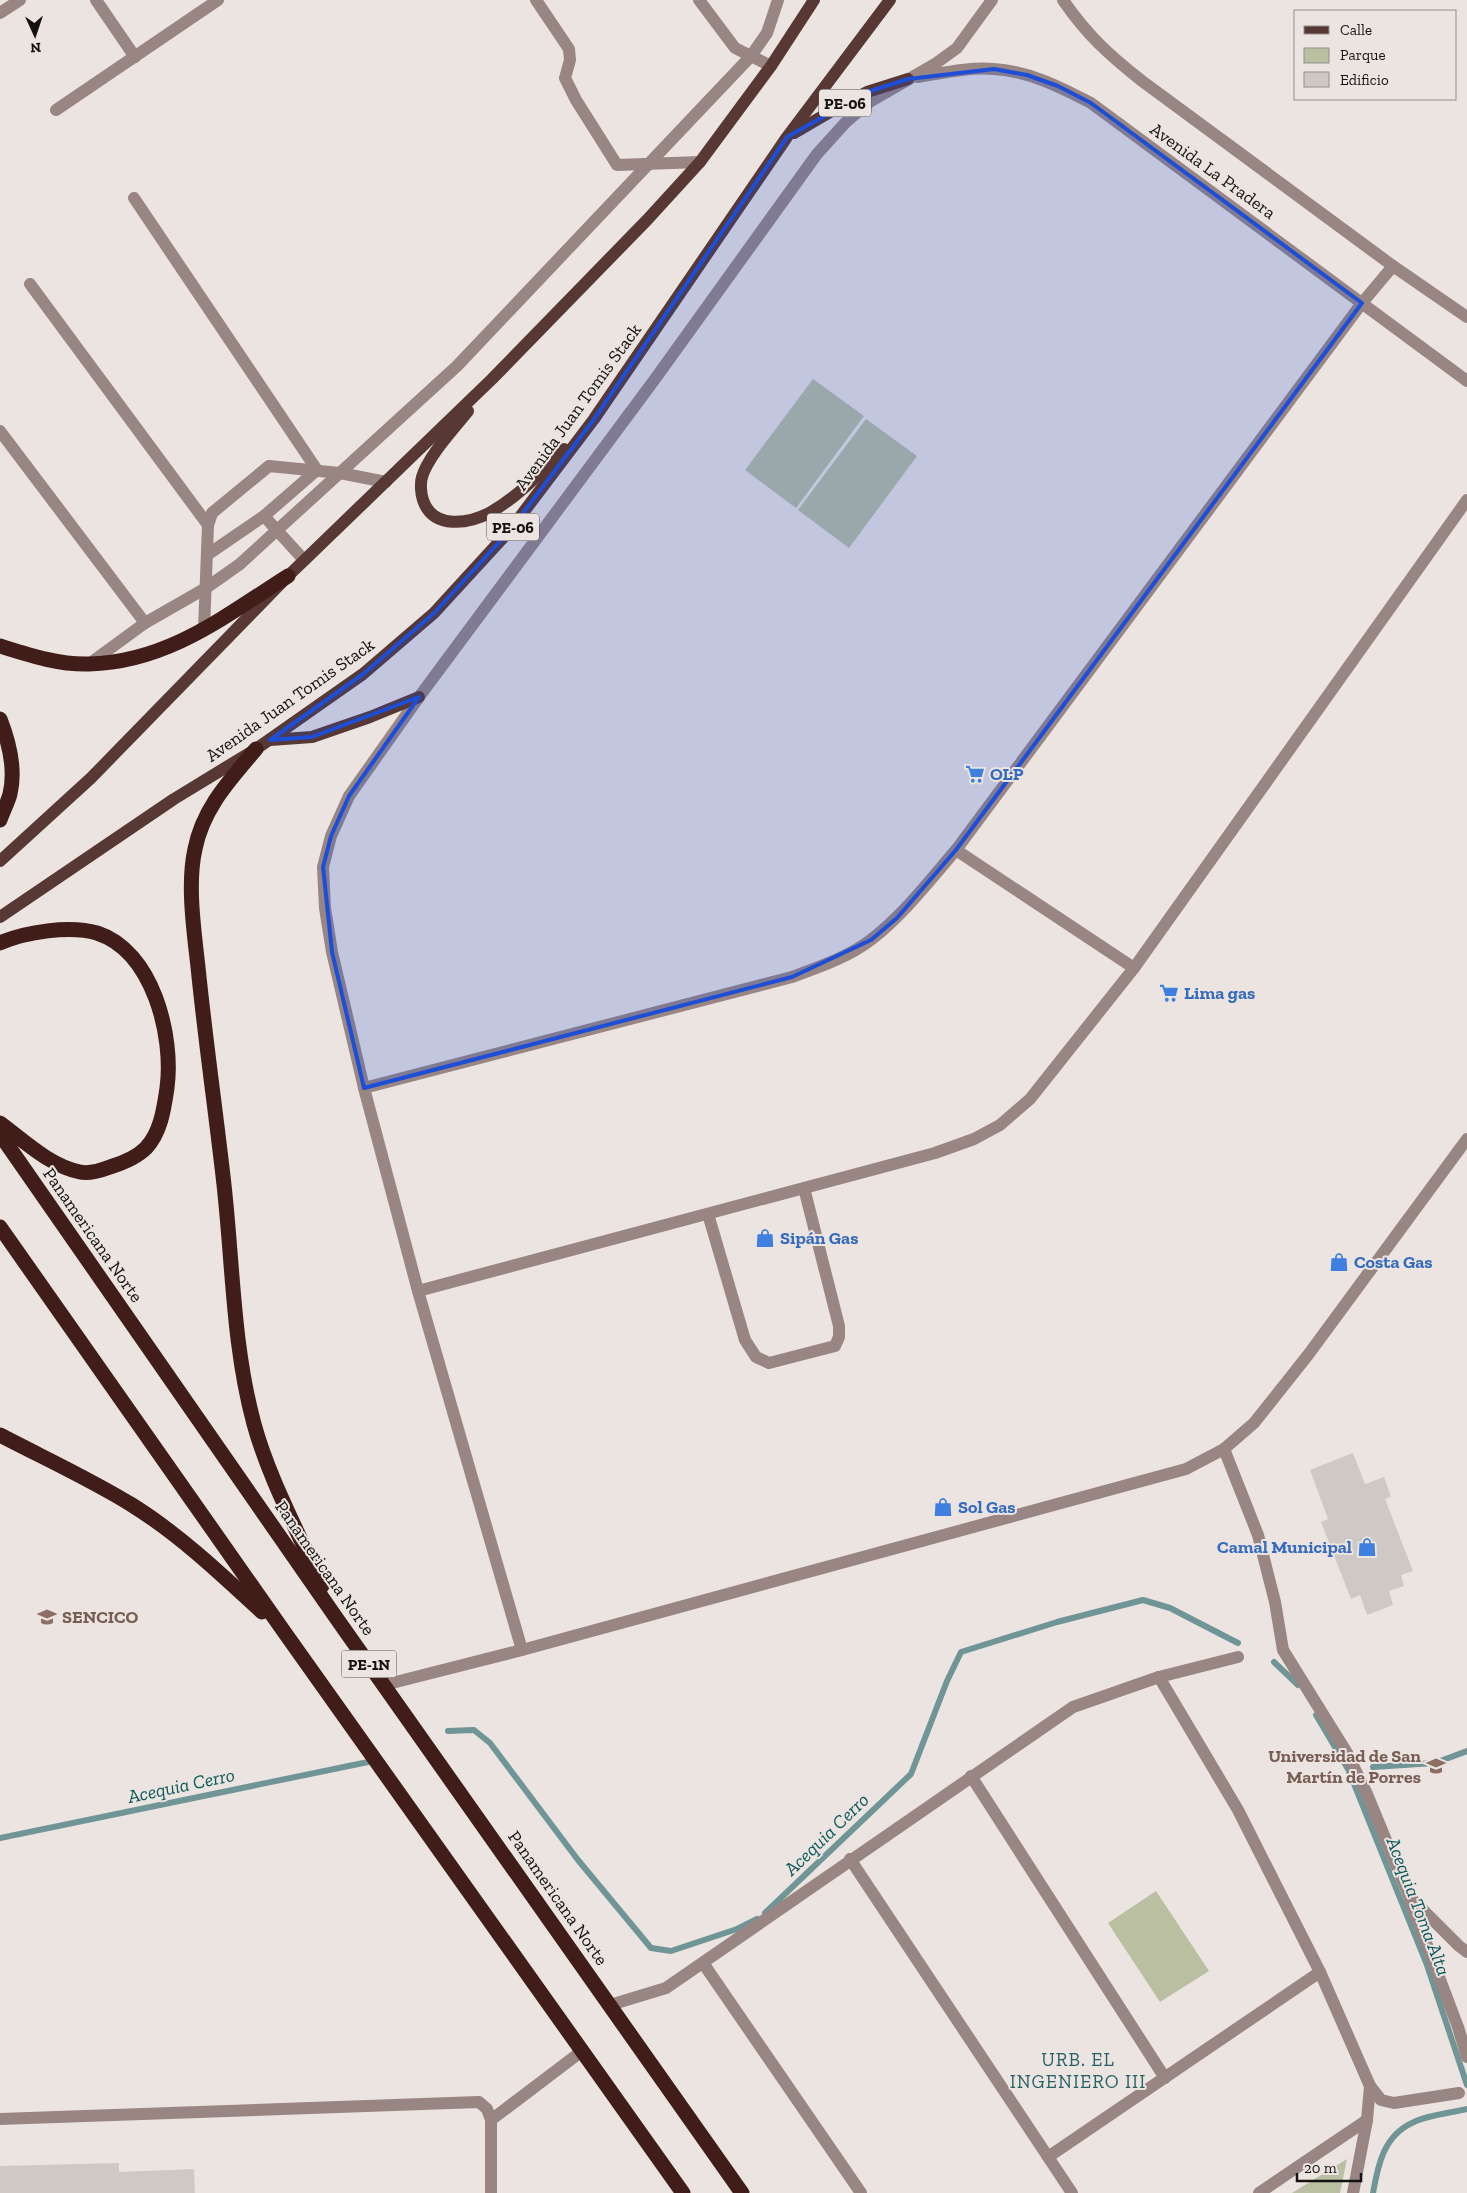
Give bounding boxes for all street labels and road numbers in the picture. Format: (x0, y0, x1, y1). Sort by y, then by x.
road number: PE-06 (819, 90, 871, 116)
street label: Avenida La Pradera (1146, 118, 1280, 224)
street label: Avenida Juan Tomis Stack (510, 319, 646, 495)
road number: PE-06 (487, 514, 539, 540)
street label: Avenida Juan Tomis Stack (201, 633, 379, 767)
street label: Panamericana Norte (38, 1163, 148, 1307)
street label: Panamericana Norte (270, 1496, 380, 1640)
road number: PE-1N (342, 1650, 396, 1678)
street label: Panamericana Norte (503, 1826, 613, 1970)

